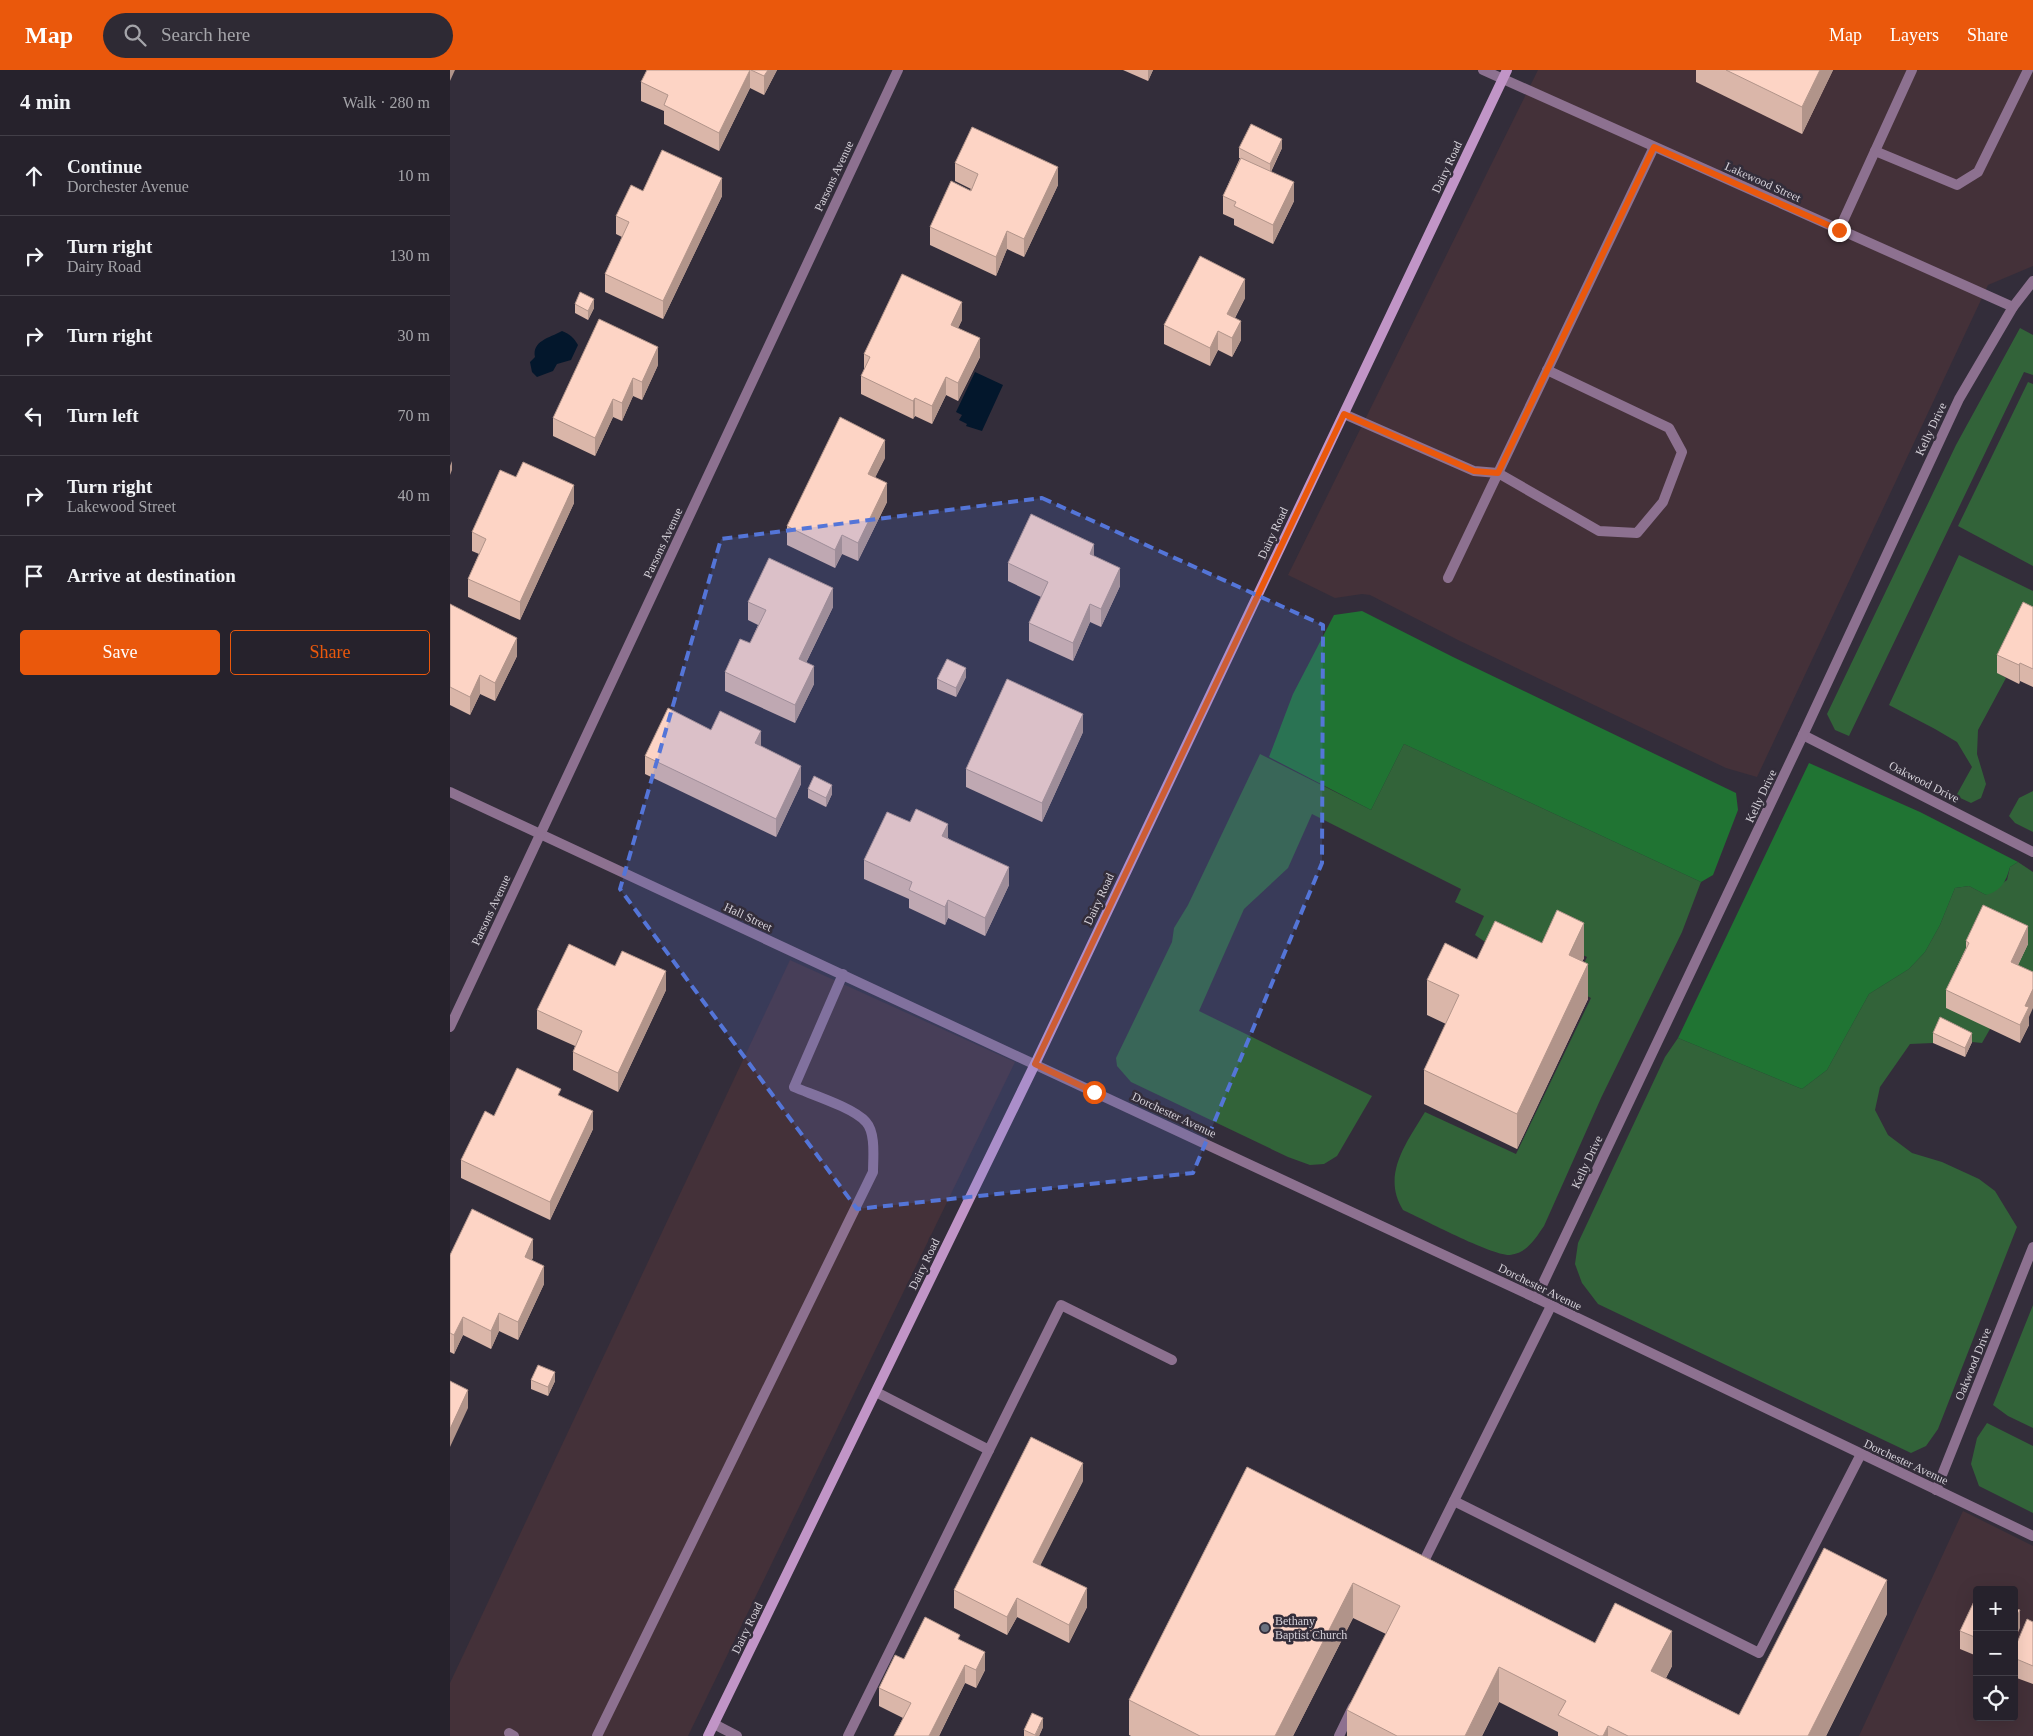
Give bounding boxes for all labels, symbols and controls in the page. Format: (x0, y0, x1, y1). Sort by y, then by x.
search box (103, 13, 453, 58)
icon: search (121, 21, 149, 49)
text: Map (25, 22, 73, 48)
text: Search here (161, 24, 250, 45)
text: Map (1829, 25, 1862, 45)
text: Layers (1890, 25, 1939, 45)
text: Share (1967, 25, 2008, 45)
text: 4 min (20, 90, 71, 114)
text: Walk · 280 m (343, 94, 430, 111)
street label: Parsons Avenue (812, 139, 856, 213)
street label: Dairy Road (1429, 139, 1465, 195)
text: Continue (67, 156, 142, 177)
street label: Lakewood Street (1723, 159, 1804, 205)
icon: ahead (20, 162, 48, 190)
text: 10 m (398, 167, 430, 184)
text: Dorchester Avenue (67, 178, 189, 195)
route end (1828, 219, 1851, 242)
text: Turn right (67, 236, 152, 257)
icon: right (20, 242, 48, 270)
text: 130 m (390, 247, 430, 264)
text: Dairy Road (67, 258, 141, 275)
icon: right (20, 322, 48, 350)
text: Turn right (67, 325, 152, 346)
text: 30 m (398, 327, 430, 344)
street label: Kelly Drive (1913, 400, 1949, 458)
icon: left (20, 402, 48, 430)
text: Turn left (67, 405, 139, 426)
text: 70 m (398, 407, 430, 424)
text: Turn right (67, 476, 152, 497)
icon: right (20, 482, 48, 510)
text: 40 m (398, 487, 430, 504)
text: Lakewood Street (67, 498, 176, 515)
street label: Dairy Road (1255, 505, 1291, 561)
street label: Parsons Avenue (641, 506, 685, 580)
icon: arrive (20, 562, 48, 590)
text: Arrive at destination (67, 565, 236, 586)
button: Save (20, 630, 220, 675)
button: Share (230, 630, 430, 675)
street label: Oakwood Drive (1887, 758, 1961, 806)
street label: Kelly Drive (1743, 767, 1779, 825)
street label: Dairy Road (1081, 871, 1117, 927)
street label: Parsons Avenue (469, 873, 513, 947)
street label: Hall Street (722, 900, 775, 935)
route start (1083, 1081, 1106, 1104)
street label: Dorchester Avenue (1130, 1089, 1218, 1141)
street label: Kelly Drive (1569, 1133, 1605, 1191)
street label: Dairy Road (906, 1236, 942, 1292)
street label: Dorchester Avenue (1496, 1261, 1584, 1313)
street label: Oakwood Drive (1952, 1326, 1994, 1402)
street label: Dorchester Avenue (1862, 1436, 1950, 1488)
map controls (1973, 1586, 2018, 1721)
button: + (1973, 1586, 2018, 1631)
street label: Dairy Road (729, 1600, 765, 1656)
place label: Bethany Baptist Church (1275, 1614, 1347, 1642)
marker: Bethany Baptist Church (1259, 1622, 1271, 1634)
button: − (1973, 1631, 2018, 1676)
button: locate (1973, 1676, 2018, 1721)

